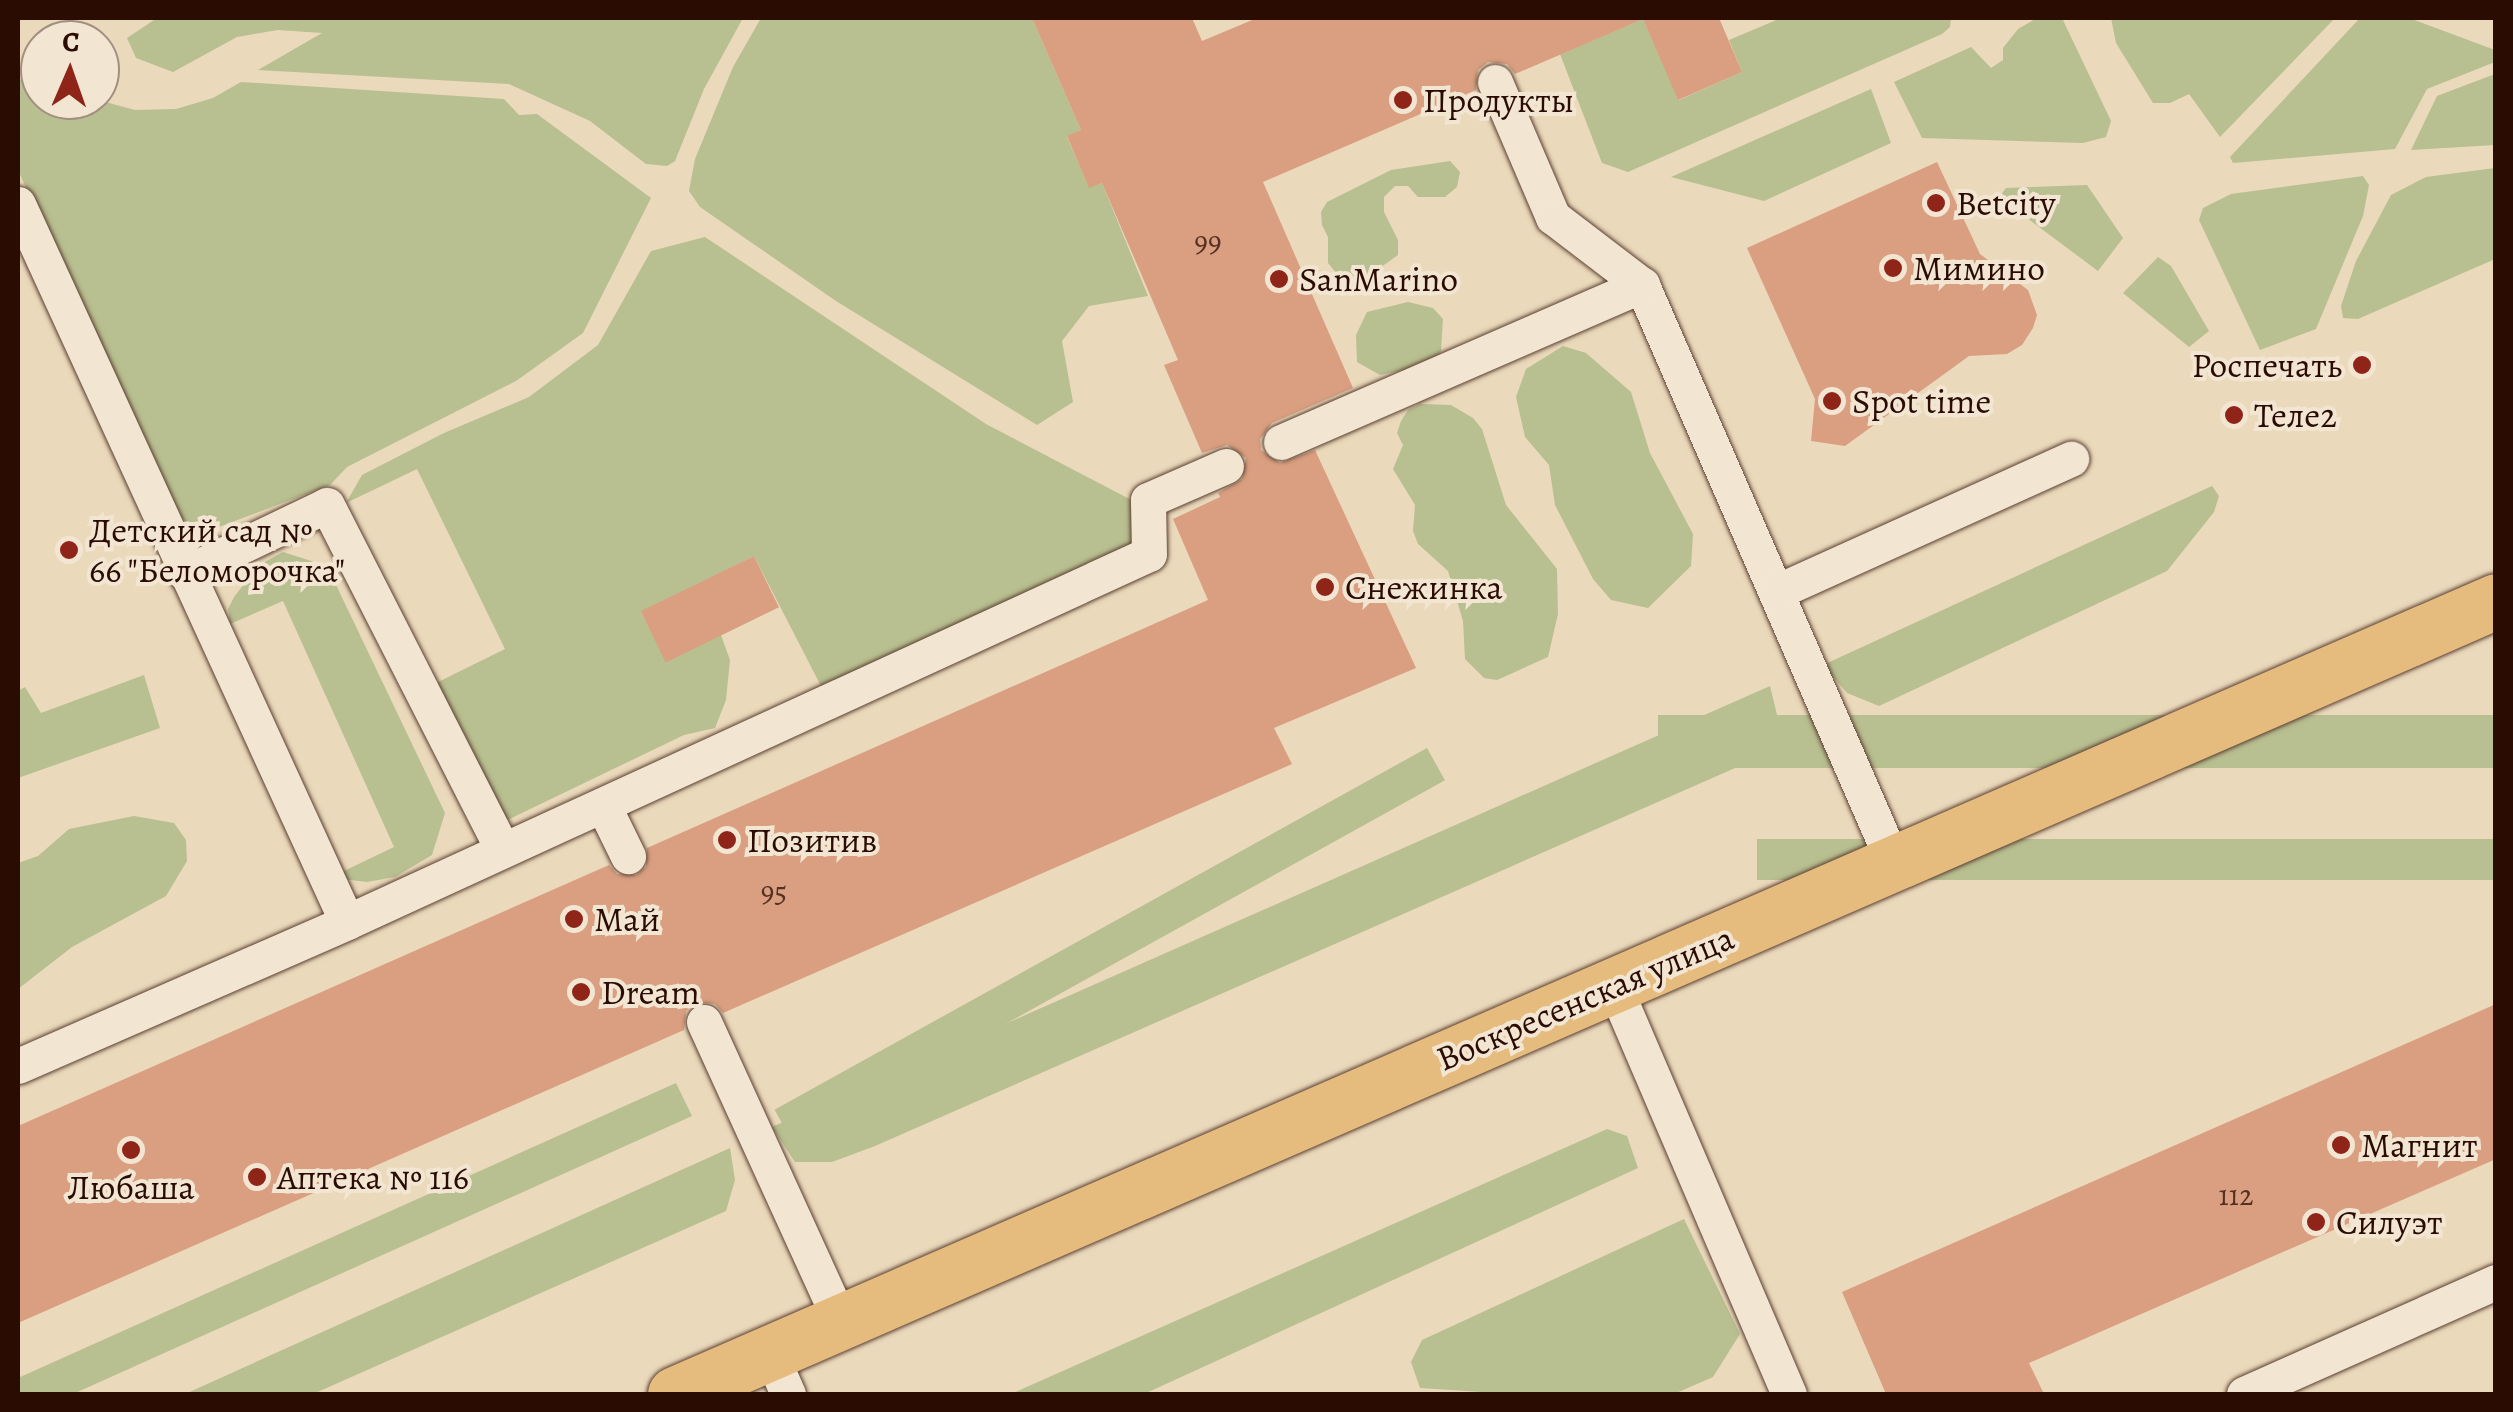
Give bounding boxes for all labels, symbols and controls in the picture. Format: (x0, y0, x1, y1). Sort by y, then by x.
north arrow (20, 20, 120, 120)
text: С (62, 23, 80, 61)
place label: Продукты (1423, 79, 1574, 121)
marker: Продукты (1392, 89, 1414, 111)
place label: Betcity (1956, 182, 2056, 224)
marker: Betcity (1925, 192, 1947, 214)
house number: 99 (1194, 224, 1222, 260)
place label: Мимино (1913, 247, 2045, 289)
marker: Мимино (1882, 257, 1904, 279)
place label: SanMarino (1299, 258, 1458, 300)
marker: SanMarino (1268, 268, 1290, 290)
place label: Роспечать (2192, 344, 2342, 386)
marker: Роспечать (2351, 354, 2373, 376)
place label: Spot time (1852, 380, 1991, 422)
marker: Spot time (1821, 390, 1843, 412)
place label: Теле2 (2254, 394, 2337, 436)
marker: Теле2 (2223, 404, 2245, 426)
place label: Детский сад № 66 "Беломорочка" (89, 509, 346, 591)
marker: Детский сад № 66 "Беломорочка" (58, 539, 80, 561)
place label: Снежинка (1345, 566, 1503, 608)
marker: Снежинка (1314, 576, 1336, 598)
place label: Позитив (747, 819, 877, 861)
marker: Позитив (716, 829, 738, 851)
house number: 95 (761, 874, 787, 910)
place label: Май (594, 898, 660, 940)
marker: Май (563, 908, 585, 930)
street label: Воскресенская улица (1430, 916, 1740, 1080)
place label: Dream (601, 971, 700, 1013)
marker: Dream (570, 981, 592, 1003)
place label: Магнит (2361, 1124, 2477, 1166)
marker: Магнит (2330, 1134, 2352, 1156)
marker: Любаша (120, 1139, 142, 1161)
place label: Аптека № 116 (277, 1156, 469, 1198)
place label: Любаша (67, 1166, 195, 1208)
marker: Аптека № 116 (246, 1166, 268, 1188)
house number: 112 (2219, 1177, 2253, 1213)
place label: Силуэт (2336, 1201, 2443, 1243)
marker: Силуэт (2305, 1211, 2327, 1233)

